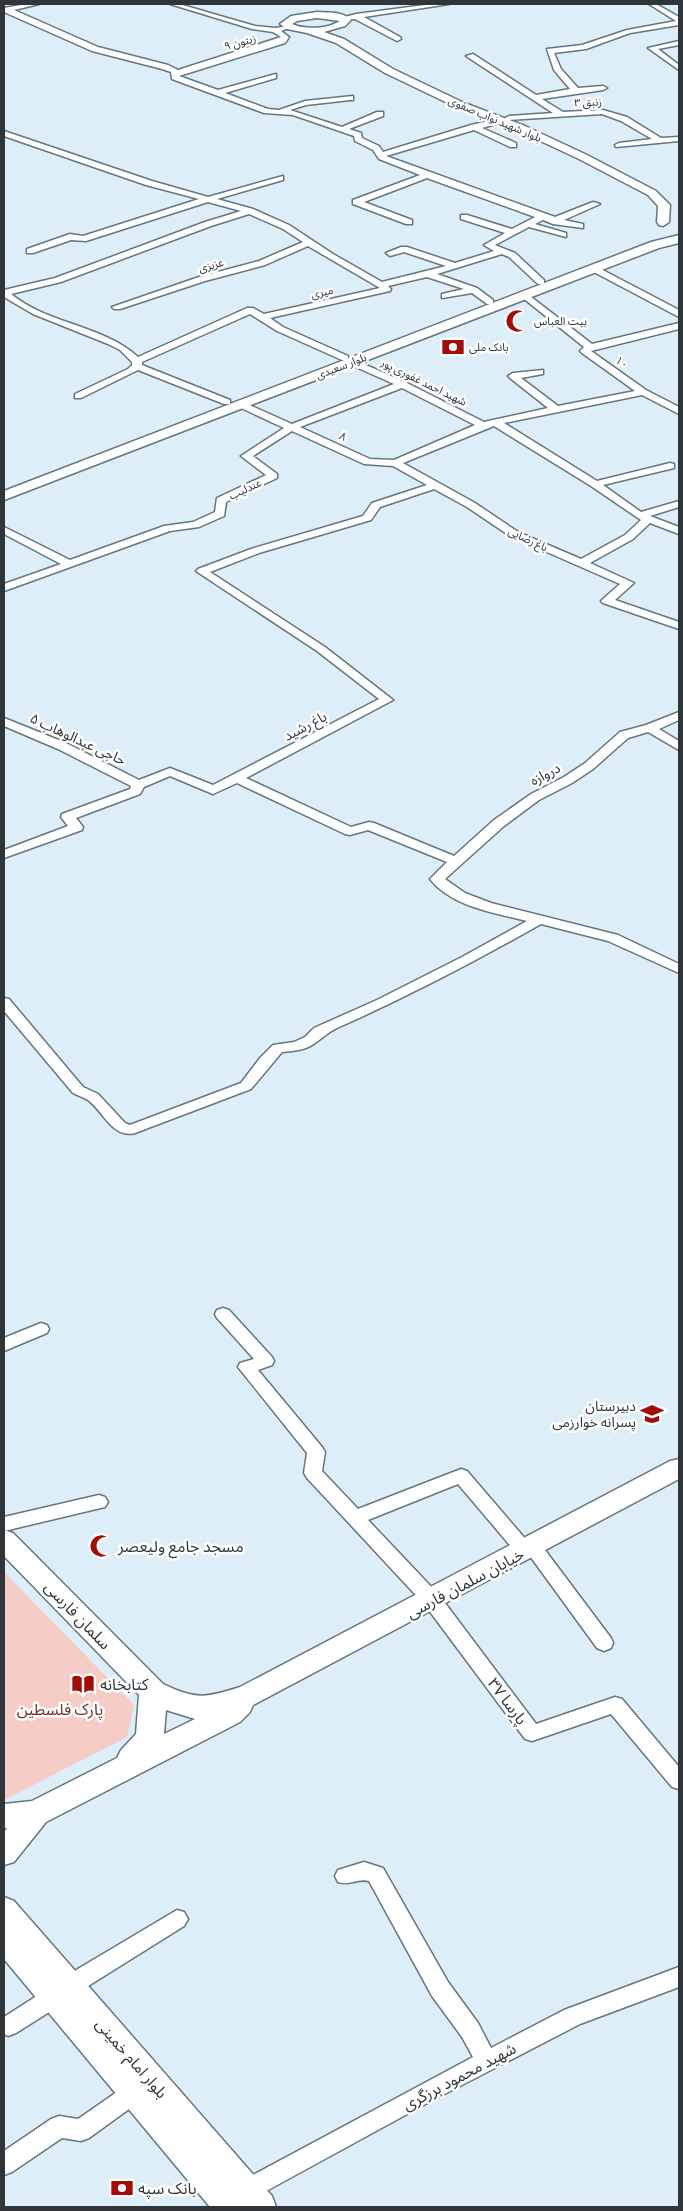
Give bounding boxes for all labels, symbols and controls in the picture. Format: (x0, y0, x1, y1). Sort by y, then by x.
street label: زیتون ۹ (222, 31, 258, 53)
street label: بلوار شهید نواب صفوی (446, 93, 544, 145)
street label: زنبق ۳ (574, 95, 602, 110)
street label: عزیزی (197, 255, 226, 275)
street label: میری (309, 283, 335, 301)
mosque icon: بیت العباس (504, 308, 530, 334)
place label: بیت العباس (534, 314, 587, 328)
bank icon: بانک ملی (440, 334, 466, 360)
place label: بانک ملی (469, 340, 508, 354)
street label: بلوار سعیدی (314, 350, 368, 382)
street label: ۱۰ (613, 353, 631, 371)
street label: شهید احمد غفوری پور (378, 355, 469, 410)
street label: ۸ (337, 428, 349, 444)
street label: عندلیب (227, 475, 264, 503)
street label: باغ رضایی (505, 524, 550, 555)
street label: باغ رشید (280, 707, 331, 747)
street label: حاجی عبدالوهاب ۵ (27, 709, 129, 769)
street label: دروازه (527, 758, 563, 789)
place label: دبیرستان پسرانه خوارزمی (552, 1397, 636, 1432)
school or university icon: دبیرستان پسرانه خوارزمی (639, 1401, 665, 1427)
mosque icon: مسجد جامع ولیعصر (88, 1533, 114, 1559)
place label: مسجد جامع ولیعصر (117, 1536, 244, 1559)
street label: خیابان سلمان فارسی (403, 1544, 527, 1622)
street label: سلمان فارسی (41, 1577, 115, 1653)
library icon: کتابخانه (70, 1671, 96, 1697)
place label: کتابخانه (100, 1674, 149, 1694)
street label: پارسا ۳۷ (483, 1674, 532, 1729)
park label: پارک فلسطین (17, 1699, 103, 1720)
street label: بلوار امام خمینی (90, 2014, 172, 2104)
street label: شهید محمود برزگری (399, 2038, 519, 2114)
bank icon: بانک سپه (109, 2175, 135, 2201)
place label: بانک سپه (138, 2178, 197, 2199)

